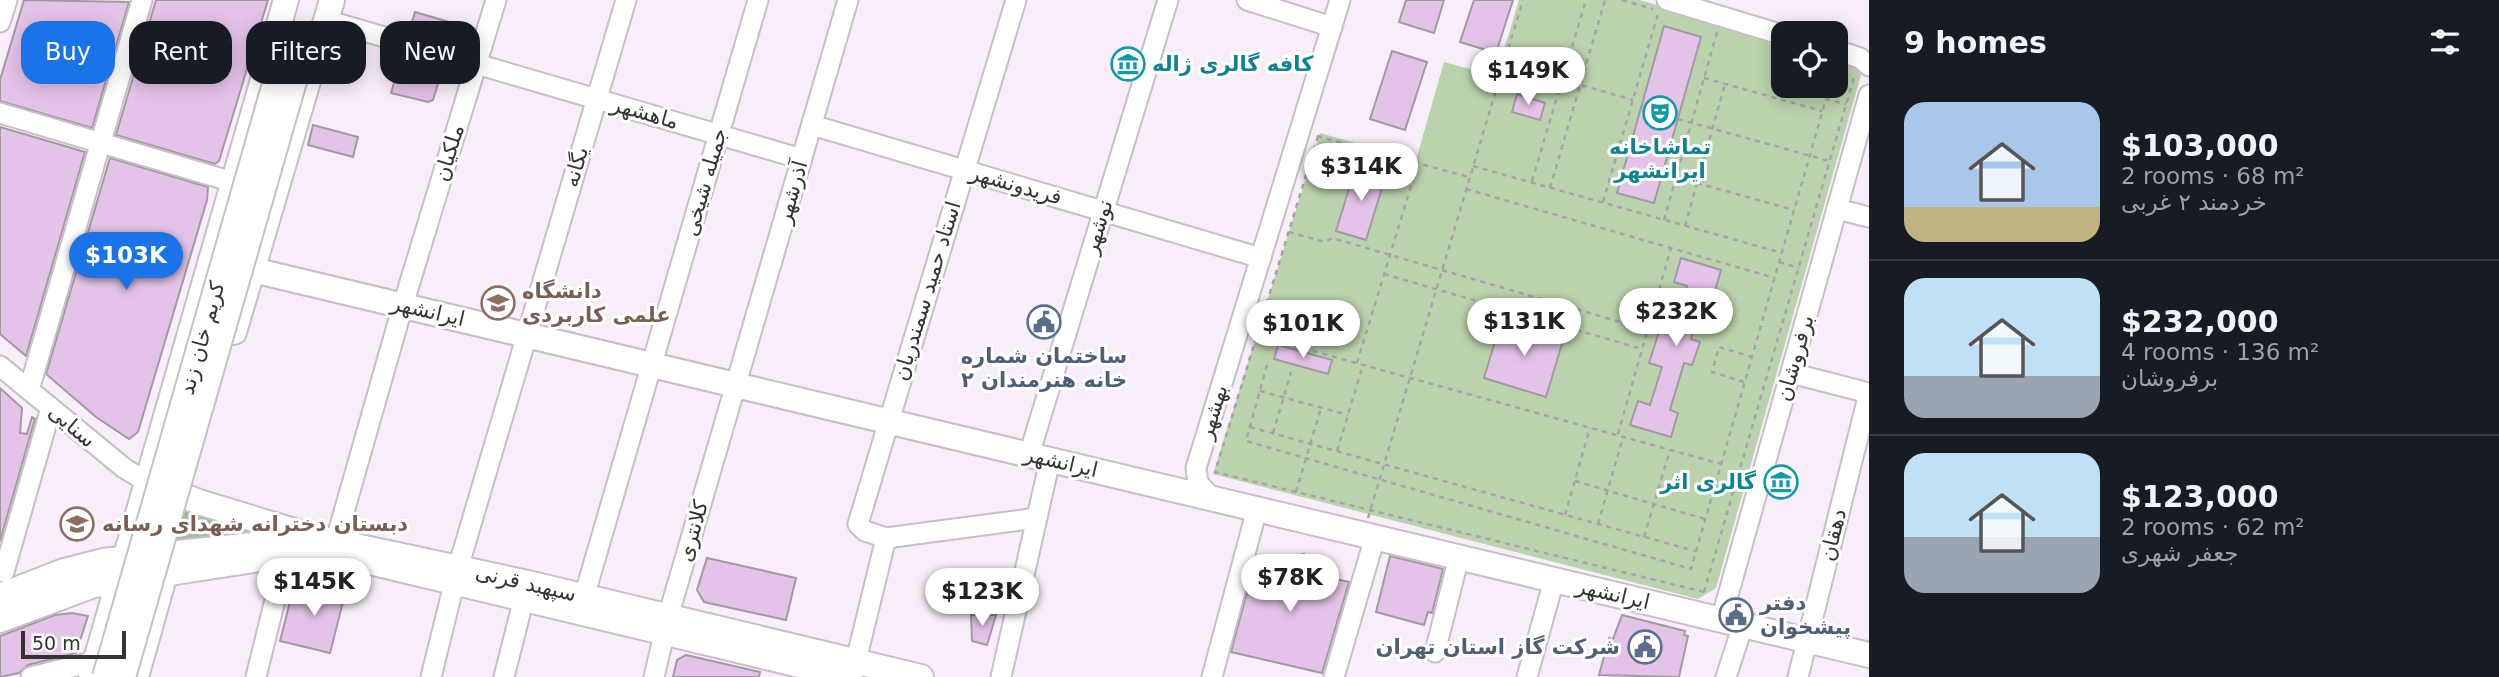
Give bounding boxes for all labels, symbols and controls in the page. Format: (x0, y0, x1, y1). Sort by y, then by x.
chip: Buy (21, 21, 115, 84)
chip: Rent (129, 21, 232, 84)
chip: Filters (246, 21, 366, 84)
chip: New (380, 21, 480, 84)
map controls (1771, 21, 1848, 98)
button: locate (1771, 21, 1848, 98)
icon: filters (2426, 23, 2464, 61)
text: 9 homes (1904, 25, 2047, 60)
museum icon: کافه گالری ژاله (1109, 45, 1147, 83)
pin: $149K (1479, 48, 1577, 107)
place label: کافه گالری ژاله (1152, 51, 1314, 76)
text: $149K (1487, 57, 1569, 83)
street label: ماهشهر (608, 92, 681, 134)
theatre icon: تماشاخانه ایرانشهر (1641, 94, 1679, 132)
street label: ملکیان (429, 122, 469, 184)
street label: جمیله شیخی (678, 125, 732, 239)
text: $103,000 (2121, 128, 2279, 163)
icon: home (1960, 130, 2044, 214)
place label: تماشاخانه ایرانشهر (1609, 135, 1711, 183)
street label: یگانه (559, 144, 593, 190)
pin: $314K (1312, 144, 1410, 203)
text: $314K (1320, 153, 1402, 179)
street label: آذرشهر (770, 156, 813, 227)
street label: فریدونشهر (966, 160, 1065, 210)
text: 2 rooms · 68 m² (2121, 163, 2305, 189)
text: خردمند ۲ غربی (2121, 189, 2267, 215)
street label: نوشهر (1078, 197, 1118, 258)
street label: استاد حمید سمندریان (888, 198, 966, 384)
pin: $103K (77, 232, 175, 292)
text: $103K (85, 242, 167, 268)
place label: دانشگاه علمی کاربردی (522, 278, 671, 327)
street label: کریم خان زند (174, 279, 231, 398)
school or university icon: دانشگاه علمی کاربردی (479, 284, 517, 322)
pin: $232K (1627, 288, 1725, 348)
street label: ایرانشهر (388, 291, 467, 331)
pin: $131K (1475, 298, 1573, 358)
text: $232K (1635, 298, 1717, 324)
pin: $101K (1254, 300, 1352, 360)
public building icon: ساختمان شماره ۲ خانه هنرمندان (1025, 303, 1063, 341)
text: $232,000 (2121, 304, 2279, 339)
icon: home (1960, 306, 2044, 390)
text: $131K (1483, 308, 1565, 334)
text: $101K (1262, 310, 1344, 336)
street label: برفروشان (1771, 312, 1819, 404)
text: 4 rooms · 136 m² (2121, 339, 2319, 365)
place label: ساختمان شماره ۲ خانه هنرمندان (961, 344, 1127, 392)
text: برفروشان (2121, 365, 2218, 391)
street label: بهشهر (1193, 382, 1233, 443)
street label: سنایی (44, 400, 100, 452)
street label: ایرانشهر (1021, 442, 1100, 482)
museum icon: گالری اثر (1762, 463, 1800, 501)
place label: گالری اثر (1659, 469, 1757, 494)
text: $123,000 (2121, 479, 2279, 514)
icon: home (1960, 481, 2044, 565)
street label: کلانتری (673, 498, 713, 564)
school or university icon: دبستان دخترانه شهدای رسانه (58, 505, 96, 543)
street label: دهقان (1815, 506, 1851, 564)
place label: دبستان دخترانه شهدای رسانه (102, 512, 408, 536)
text: 2 rooms · 62 m² (2121, 514, 2305, 540)
text: جعفر شهری (2121, 540, 2239, 566)
pin: $78K (1249, 554, 1331, 614)
pin: $145K (265, 558, 363, 618)
street label: سپهبد قرنی (473, 560, 579, 606)
text: $78K (1257, 564, 1323, 590)
text: $145K (273, 568, 355, 594)
pin: $123K (933, 568, 1031, 628)
street label: ایرانشهر (1573, 574, 1652, 614)
text: $123K (941, 578, 1023, 604)
place label: دفتر پیشخوان (1759, 591, 1851, 639)
public building icon: دفتر پیشخوان (1717, 596, 1755, 634)
scale bar (21, 628, 126, 660)
public building icon: شرکت گاز استان تهران (1626, 628, 1664, 666)
text: 50 m (32, 632, 81, 654)
place label: شرکت گاز استان تهران (1376, 634, 1620, 659)

